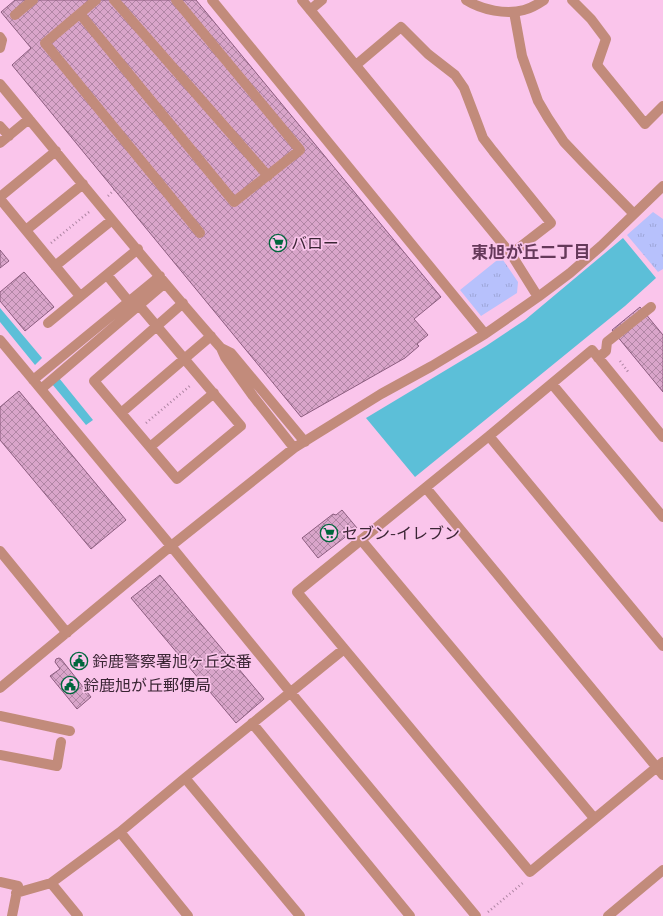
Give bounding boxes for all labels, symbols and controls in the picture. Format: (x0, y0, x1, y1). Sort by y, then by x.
place label: バロー (291, 232, 339, 256)
supermarket icon: バロー (268, 233, 288, 253)
district label: 東旭が丘二丁目 (472, 240, 591, 266)
place label: セブン-イレブン (342, 522, 460, 546)
supermarket icon: セブン-イレブン (319, 523, 339, 543)
place label: 鈴鹿警察署旭ヶ丘交番 (92, 650, 252, 674)
public building icon: 鈴鹿警察署旭ヶ丘交番 (69, 651, 89, 671)
place label: 鈴鹿旭が丘郵便局 (83, 674, 211, 698)
public building icon: 鈴鹿旭が丘郵便局 (60, 675, 80, 695)

